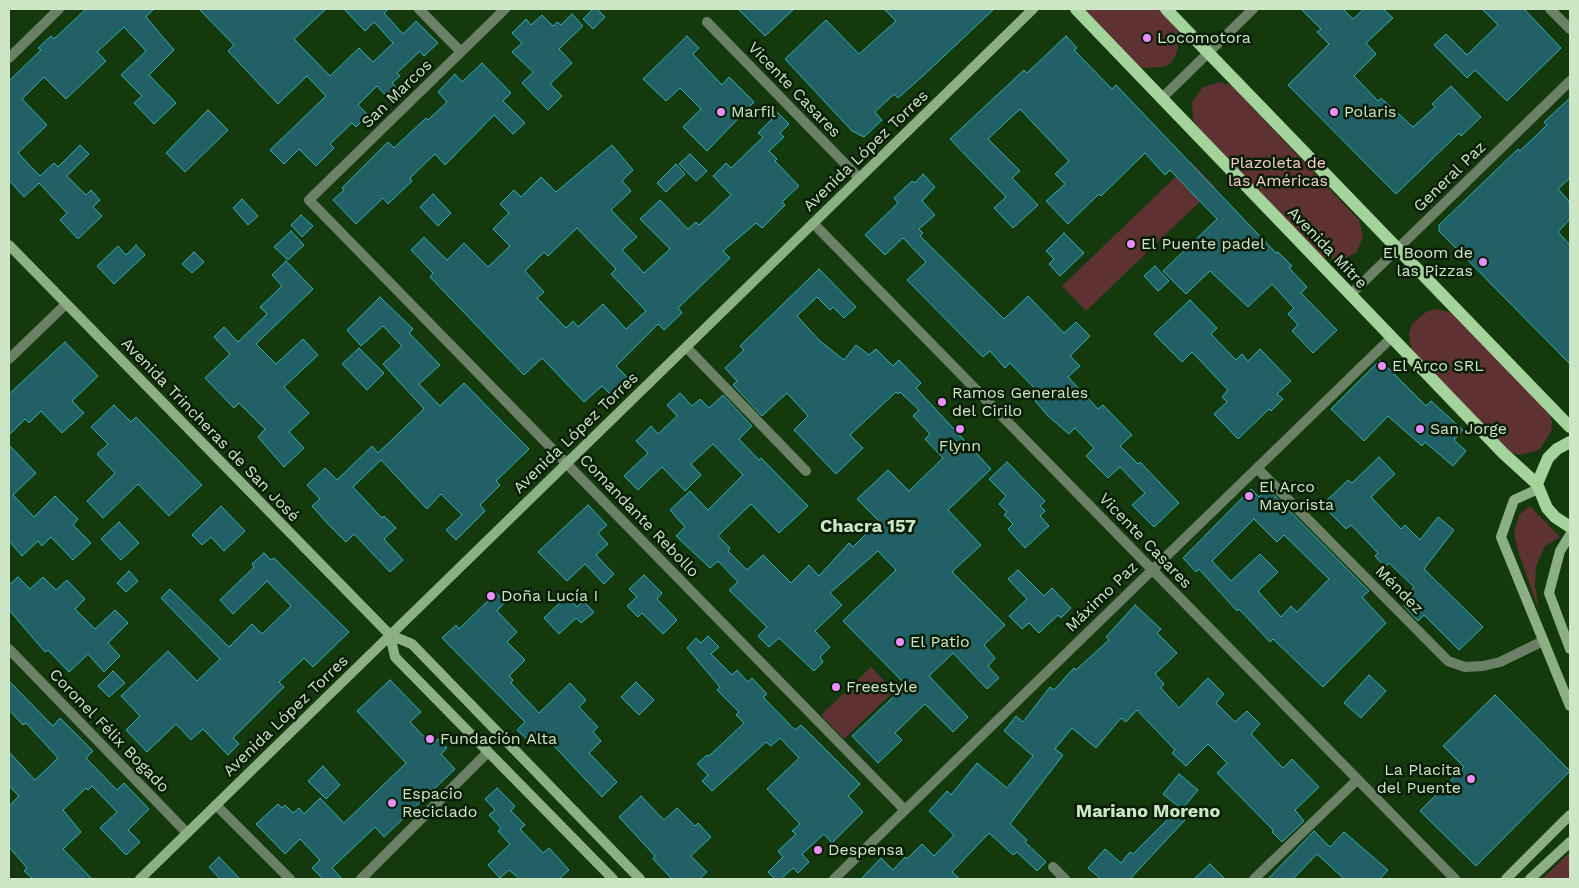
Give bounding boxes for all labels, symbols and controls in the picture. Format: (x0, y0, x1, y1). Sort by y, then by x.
place label: Locomotora (1157, 28, 1251, 48)
marker: Locomotora (1141, 32, 1153, 44)
street label: Vicente Casares (744, 38, 844, 142)
street label: San Marcos (358, 56, 436, 132)
street label: Avenida López Torres (799, 86, 933, 216)
place label: Marfil (731, 102, 776, 122)
place label: Polaris (1344, 102, 1396, 122)
marker: Marfil (715, 106, 727, 118)
marker: Polaris (1328, 106, 1340, 118)
street label: General Paz (1410, 138, 1490, 216)
park label: Plazoleta de las Américas (1228, 153, 1328, 191)
street label: Avenida Mitre (1283, 203, 1371, 293)
place label: El Puente padel (1141, 234, 1265, 254)
marker: El Puente padel (1125, 238, 1137, 250)
place label: El Boom de las Pizzas (1383, 243, 1473, 281)
marker: El Boom de las Pizzas (1477, 256, 1489, 268)
street label: Avenida Trincheras de San José (117, 334, 303, 526)
place label: El Arco SRL (1392, 356, 1484, 376)
marker: El Arco SRL (1376, 360, 1388, 372)
street label: Avenida López Torres (509, 368, 643, 498)
place label: Ramos Generales del Cirilo (952, 383, 1088, 421)
marker: Ramos Generales del Cirilo (936, 396, 948, 408)
place label: San Jorge (1430, 419, 1507, 439)
marker: Flynn (954, 423, 966, 435)
marker: San Jorge (1414, 423, 1426, 435)
place label: Flynn (939, 436, 981, 456)
street label: Comandante Rebollo (575, 450, 703, 582)
place label: El Arco Mayorista (1259, 477, 1334, 515)
street label: Vicente Casares (1095, 489, 1195, 593)
marker: El Arco Mayorista (1243, 490, 1255, 502)
district label: Chacra 157 (820, 516, 916, 538)
street label: Máximo Paz (1062, 558, 1142, 636)
street label: Méndez (1371, 562, 1427, 618)
place label: Doña Lucía I (501, 586, 598, 606)
marker: Doña Lucía I (485, 590, 497, 602)
place label: El Patio (910, 632, 970, 652)
marker: El Patio (894, 636, 906, 648)
street label: Avenida López Torres (219, 651, 353, 781)
street label: Coronel Félix Bogado (45, 665, 173, 797)
place label: Freestyle (846, 677, 917, 697)
marker: Freestyle (830, 681, 842, 693)
place label: Fundación Alta (440, 729, 557, 749)
marker: Fundación Alta (424, 733, 436, 745)
place label: La Placita del Puente (1377, 760, 1461, 798)
marker: La Placita del Puente (1465, 773, 1477, 785)
place label: Espacio Reciclado (402, 784, 477, 822)
marker: Espacio Reciclado (386, 797, 398, 809)
district label: Mariano Moreno (1076, 801, 1220, 823)
place label: Despensa (828, 840, 904, 860)
marker: Despensa (812, 844, 824, 856)

